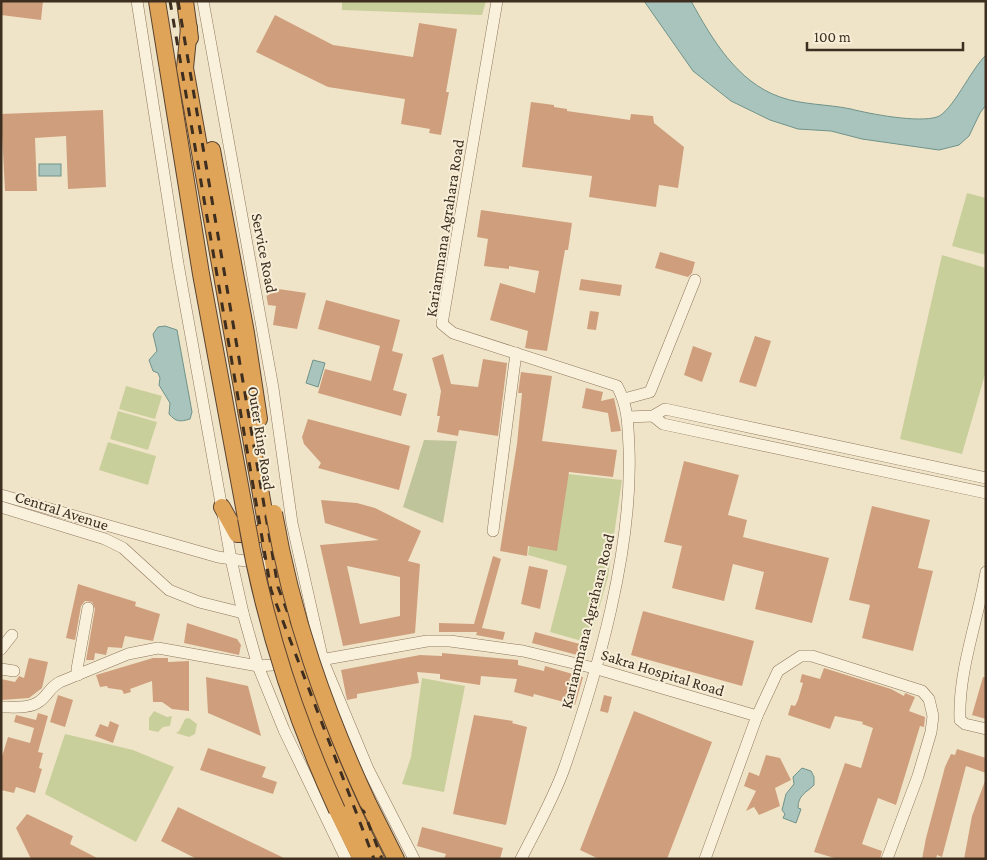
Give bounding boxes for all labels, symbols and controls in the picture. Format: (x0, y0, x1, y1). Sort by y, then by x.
scale bar (807, 20, 963, 52)
text: 100 m (814, 29, 851, 45)
street label: Kariammana Agrahara Road (422, 137, 468, 318)
street label: Service Road (248, 212, 281, 295)
street label: Outer Ring Road (244, 385, 278, 492)
street label: Central Avenue (13, 487, 111, 534)
street label: Kariammana Agrahara Road (558, 531, 619, 711)
street label: Sakra Hospital Road (599, 646, 727, 700)

